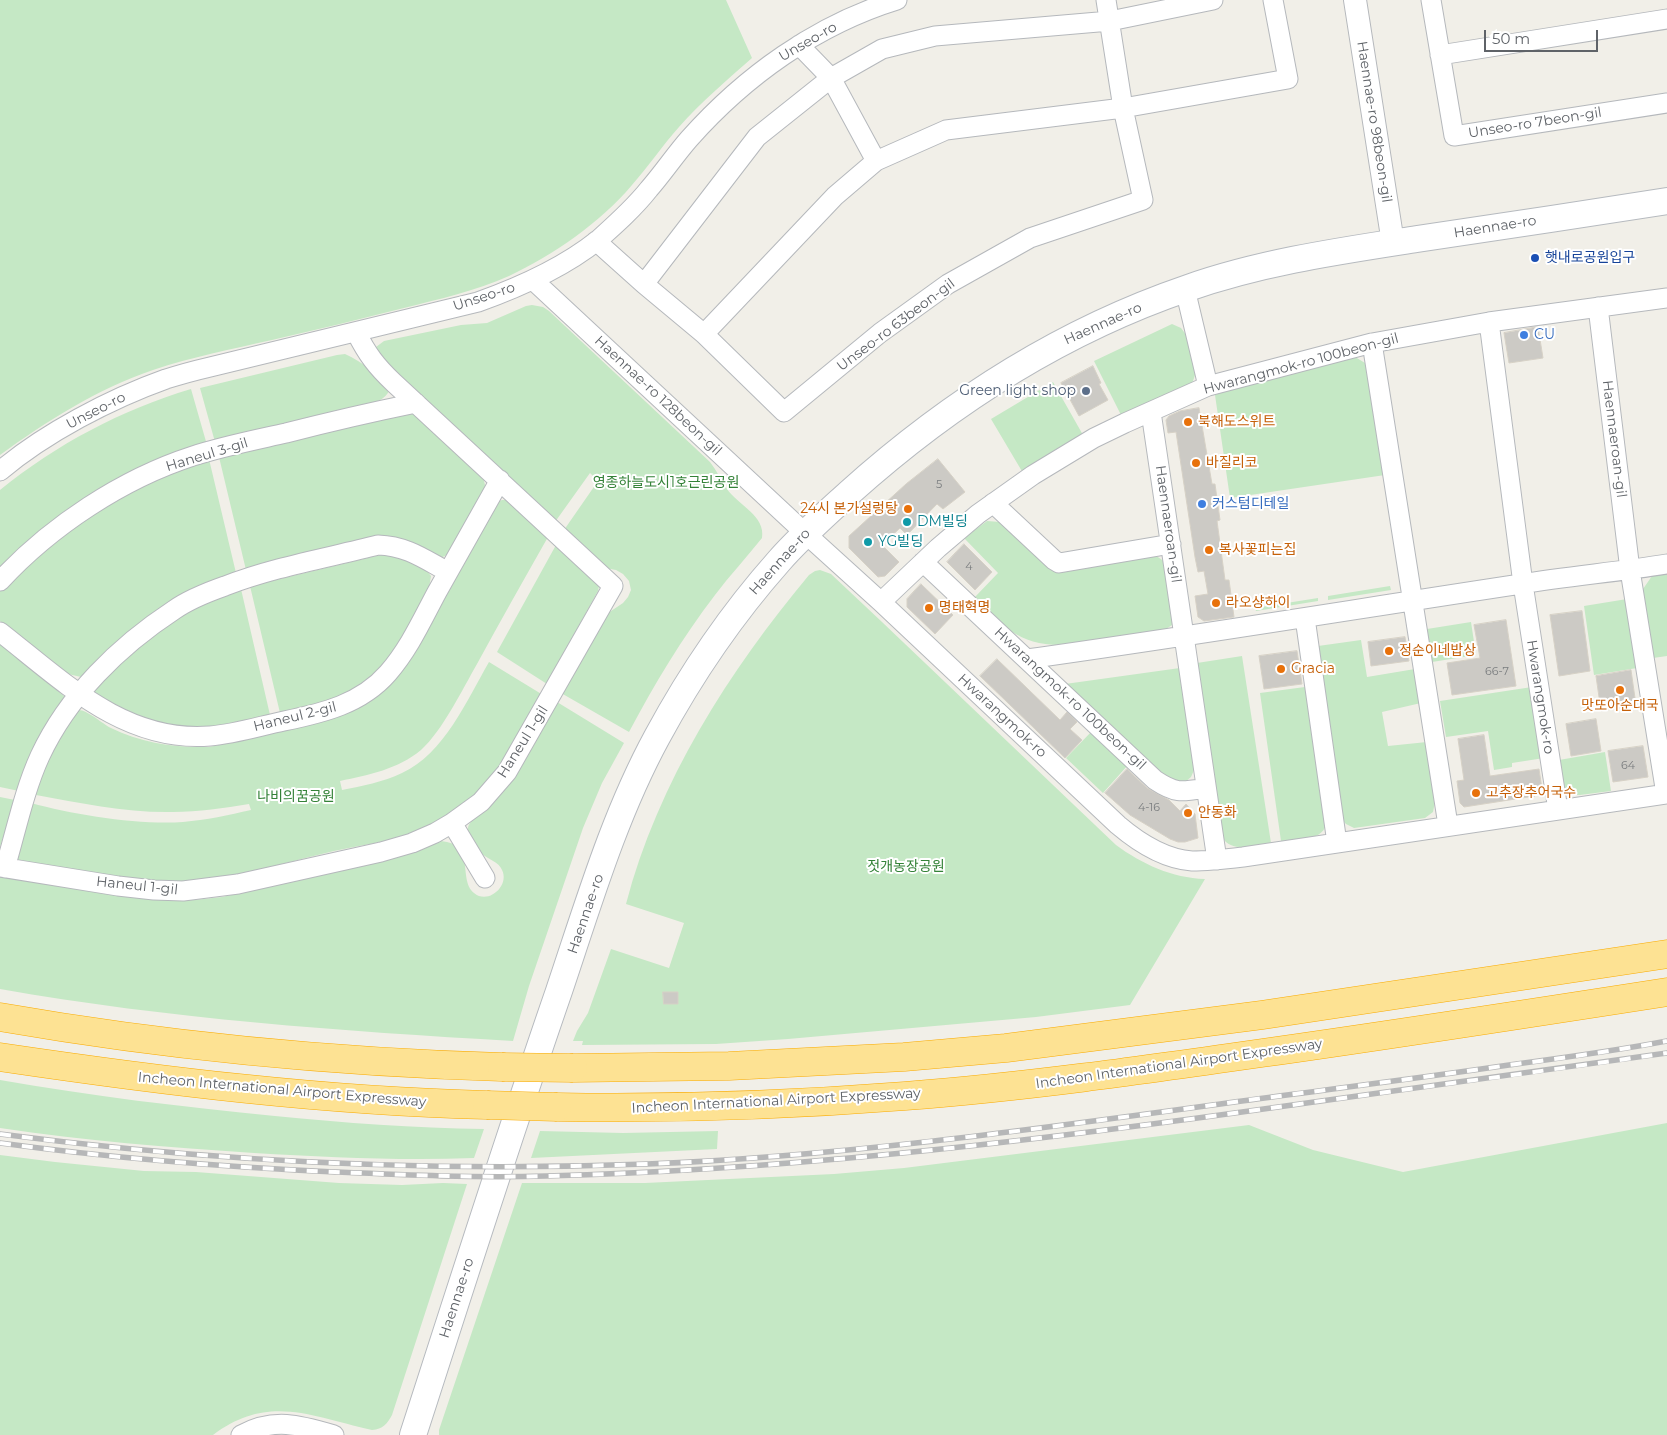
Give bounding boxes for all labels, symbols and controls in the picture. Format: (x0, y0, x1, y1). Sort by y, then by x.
street label: Unseo-ro (776, 19, 840, 65)
scale bar (1487, 20, 1601, 52)
text: 50 m (1492, 29, 1530, 48)
street label: Haennae-ro 98beon-gil (1353, 40, 1395, 204)
street label: Unseo-ro 7beon-gil (1467, 104, 1603, 142)
street label: Haennae-ro (1452, 212, 1538, 242)
place label: 햇내로공원입구 (1545, 250, 1635, 266)
marker: 햇내로공원입구 (1529, 252, 1541, 264)
street label: Unseo-ro 63beon-gil (834, 275, 958, 375)
street label: Unseo-ro (451, 279, 517, 315)
street label: Haennae-ro (1061, 299, 1145, 349)
place label: CU (1534, 327, 1555, 343)
marker: CU (1518, 329, 1530, 341)
street label: Hwarangmok-ro 100beon-gil (1202, 330, 1400, 398)
street label: Haennae-ro 128beon-gil (591, 333, 725, 459)
street label: Haennaeroan-gil (1598, 379, 1630, 499)
place label: Green light shop (959, 383, 1076, 399)
marker: Green light shop (1080, 385, 1092, 397)
street label: Unseo-ro (64, 389, 128, 433)
place label: 북해도스위트 (1198, 414, 1275, 430)
marker: 북해도스위트 (1182, 416, 1194, 428)
street label: Haneul 3-gil (164, 435, 250, 475)
place label: 바질리코 (1206, 455, 1258, 471)
marker: 바질리코 (1190, 457, 1202, 469)
street label: Haennaeroan-gil (1151, 464, 1185, 584)
park label: 영종하늘도시1호근린공원 (593, 475, 739, 491)
house number: 5 (936, 478, 942, 492)
place label: 커스텀디테일 (1212, 496, 1289, 512)
marker: 커스텀디테일 (1196, 498, 1208, 510)
place label: 24시 본가설렁탕 (800, 501, 898, 517)
marker: 24시 본가설렁탕 (902, 503, 914, 515)
place label: DM빌딩 (917, 514, 968, 530)
marker: DM빌딩 (901, 516, 913, 528)
street label: Haennae-ro (746, 525, 814, 599)
place label: YG빌딩 (878, 534, 923, 550)
marker: YG빌딩 (862, 536, 874, 548)
place label: 복사꽃피는집 (1219, 542, 1296, 558)
marker: 복사꽃피는집 (1203, 544, 1215, 556)
house number: 4 (965, 560, 973, 574)
place label: 라오샹하이 (1226, 595, 1290, 611)
marker: 라오샹하이 (1210, 597, 1222, 609)
place label: 명태혁명 (939, 600, 991, 616)
marker: 명태혁명 (923, 602, 935, 614)
street label: Hwarangmok-ro 100beon-gil (991, 624, 1149, 774)
street label: Hwarangmok-ro (1523, 639, 1557, 755)
place label: 정순이네밥상 (1399, 643, 1476, 659)
marker: 정순이네밥상 (1383, 645, 1395, 657)
place label: Gracia (1291, 661, 1335, 677)
marker: Gracia (1275, 663, 1287, 675)
house number: 66-7 (1485, 665, 1509, 679)
street label: Hwarangmok-ro (954, 671, 1050, 761)
marker: 맛또아순대국 (1614, 684, 1626, 696)
place label: 맛또아순대국 (1581, 698, 1659, 714)
street label: Haneul 2-gil (252, 699, 338, 735)
street label: Haneul 1-gil (494, 703, 552, 781)
house number: 64 (1621, 759, 1635, 773)
place label: 고추장추어국수 (1486, 785, 1576, 801)
marker: 고추장추어국수 (1470, 787, 1482, 799)
park label: 나비의꿈공원 (257, 789, 335, 805)
house number: 4-16 (1138, 801, 1160, 815)
place label: 안동화 (1198, 805, 1237, 821)
marker: 안동화 (1182, 807, 1194, 819)
park label: 젓개농장공원 (867, 859, 945, 875)
street label: Haennae-ro (564, 872, 608, 956)
street label: Haneul 1-gil (95, 873, 179, 899)
street label: Incheon International Airport Expressway (1035, 1036, 1323, 1092)
street label: Incheon International Airport Expressway (137, 1069, 427, 1111)
street label: Incheon International Airport Expressway (631, 1085, 921, 1117)
street label: Haennae-ro (436, 1256, 478, 1340)

